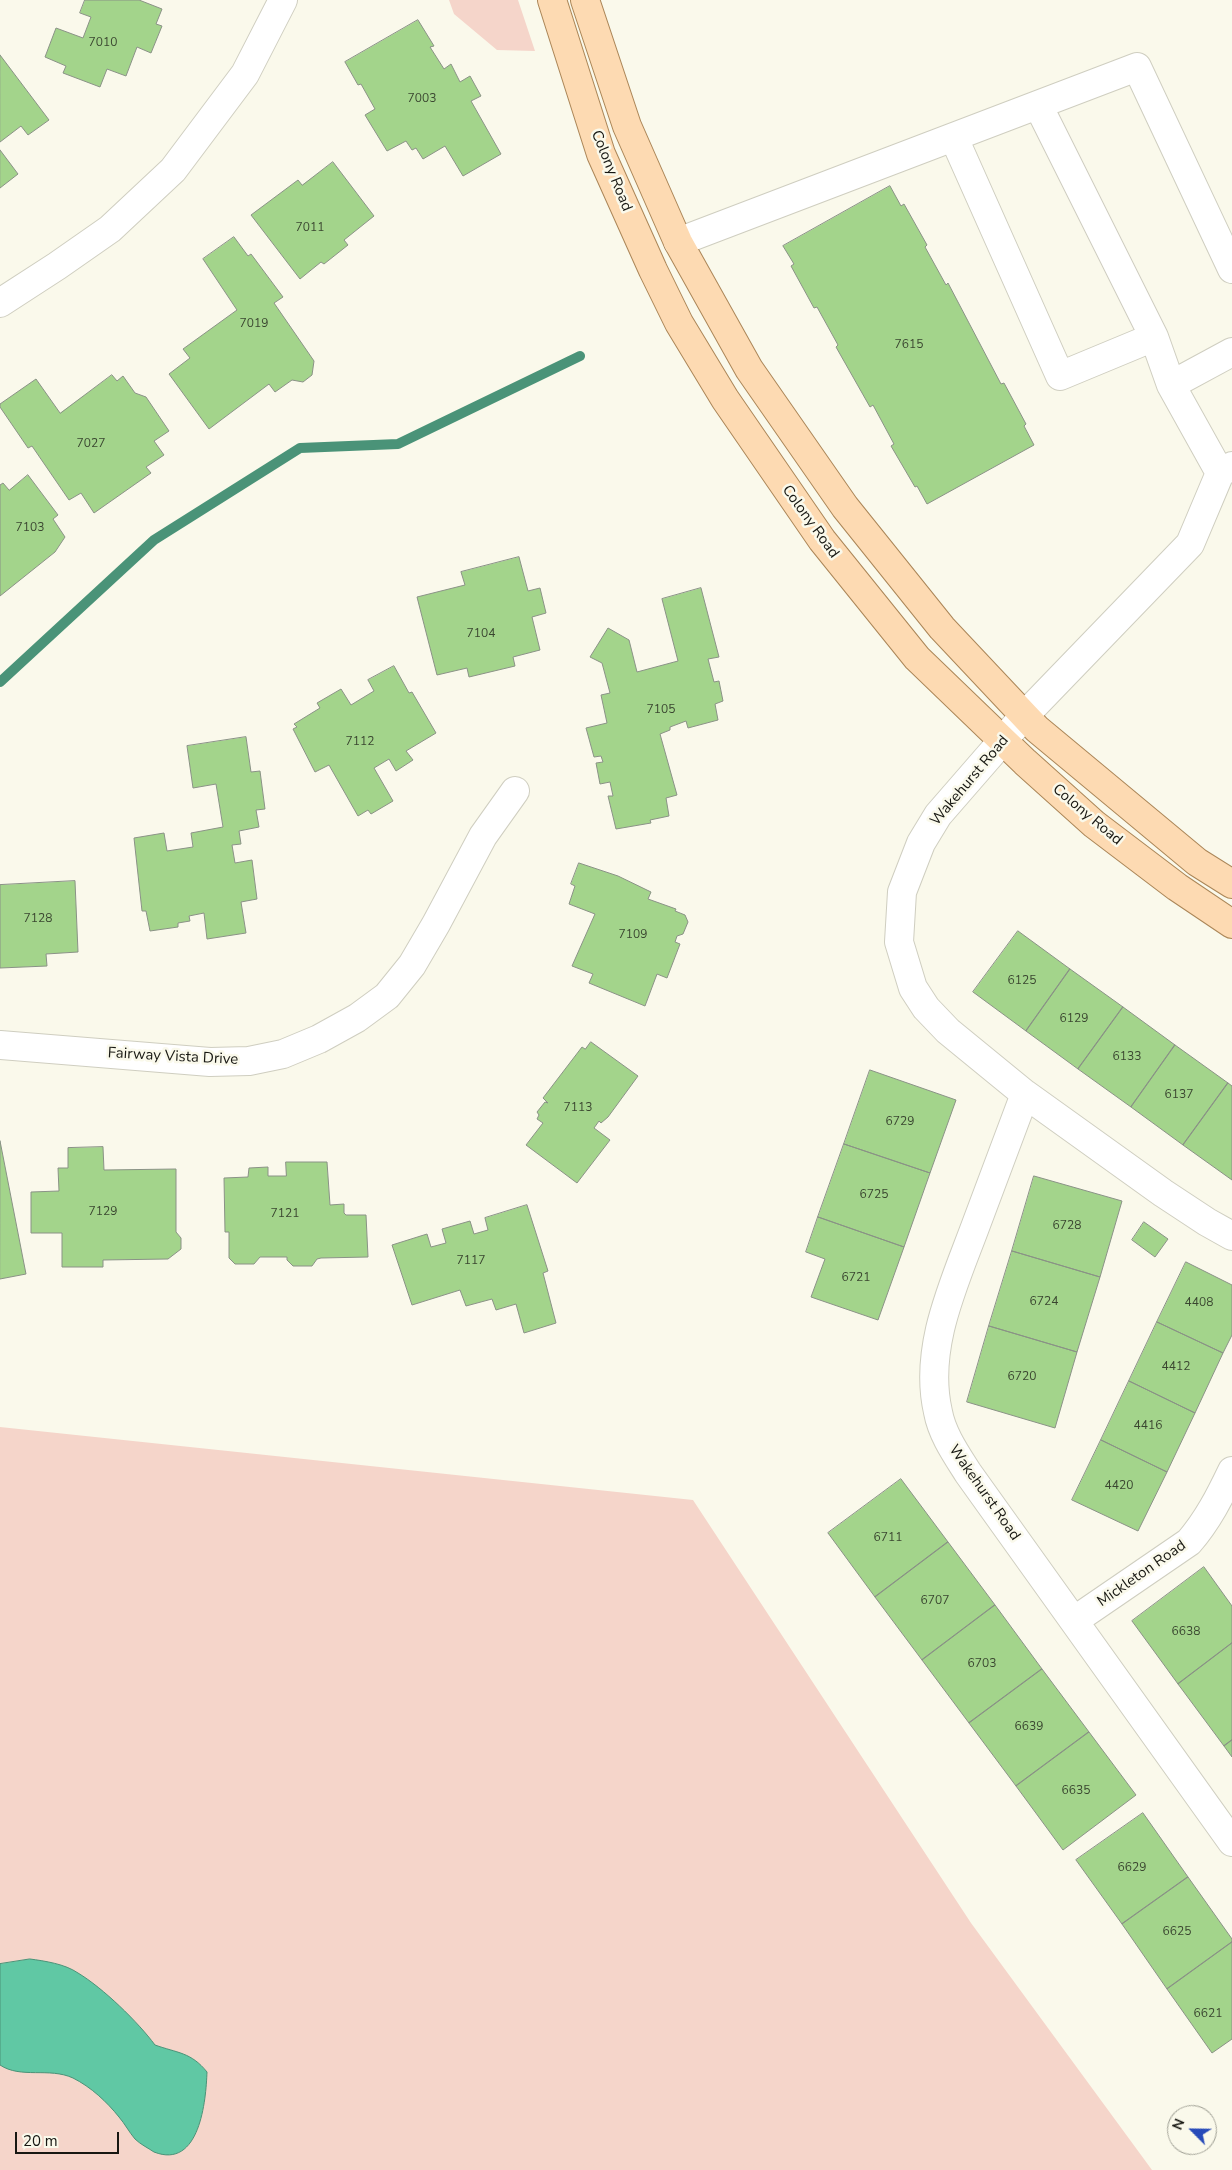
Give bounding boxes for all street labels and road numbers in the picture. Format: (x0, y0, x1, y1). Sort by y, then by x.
street label: Colony Road (587, 128, 635, 214)
street label: Colony Road (778, 482, 842, 562)
street label: Wakehurst Road (927, 732, 1013, 830)
street label: Colony Road (1048, 781, 1126, 849)
street label: Fairway Vista Drive (107, 1045, 239, 1069)
street label: Wakehurst Road (944, 1442, 1024, 1544)
street label: Mickleton Road (1094, 1537, 1190, 1611)

